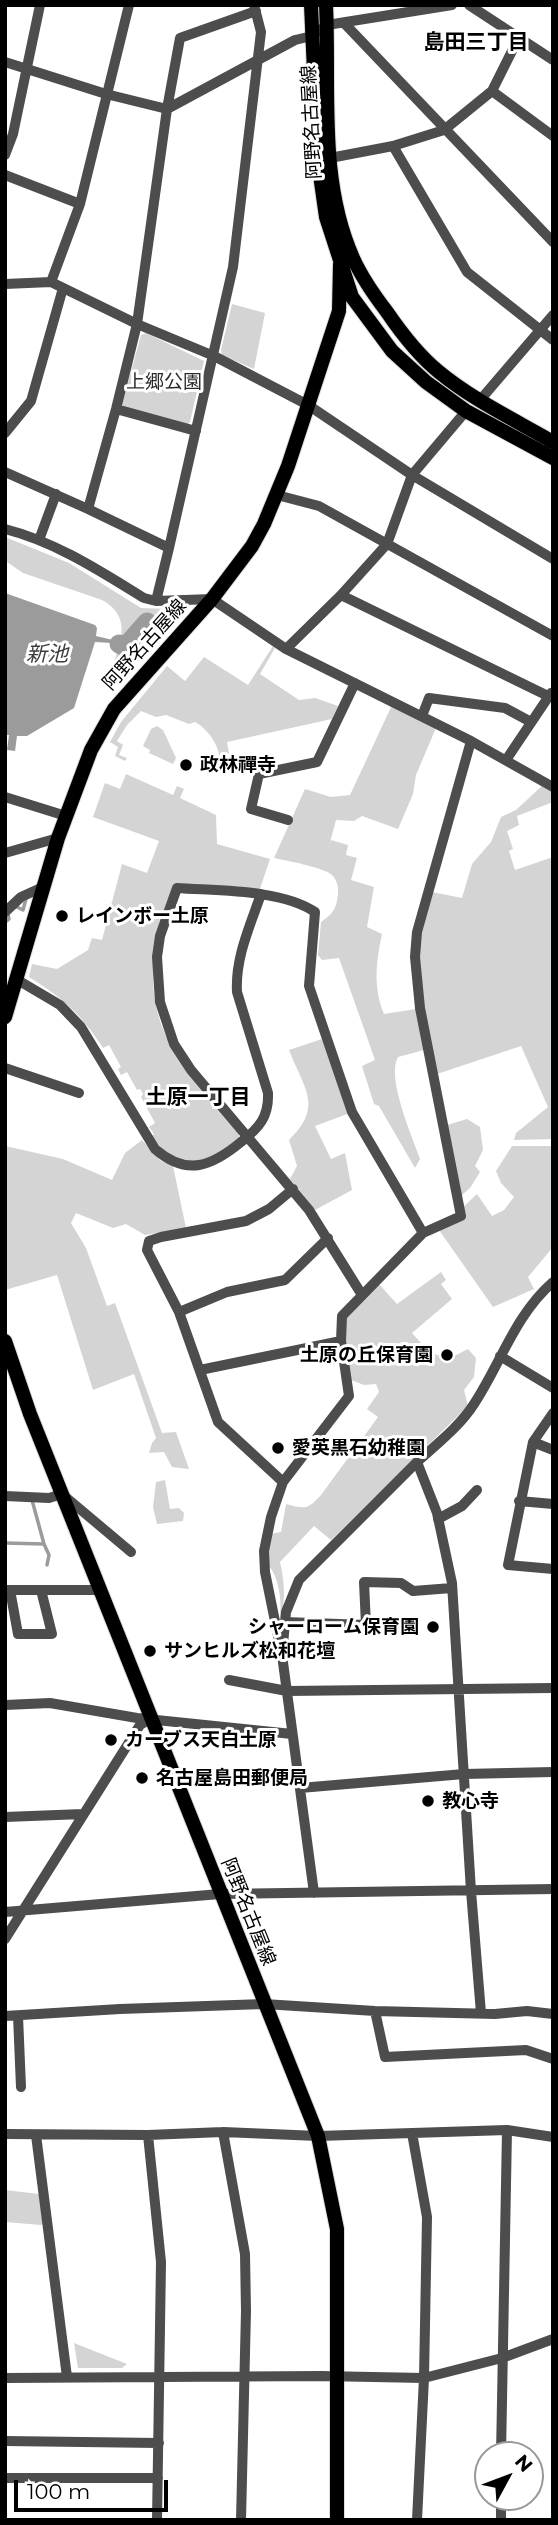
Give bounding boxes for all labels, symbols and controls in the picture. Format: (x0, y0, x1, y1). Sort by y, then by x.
district label: 島田三丁目 (424, 30, 528, 56)
street label: 阿野名古屋線 (298, 64, 326, 180)
park label: 上郷公園 (126, 371, 202, 393)
street label: 阿野名古屋線 (98, 595, 192, 695)
water label: 新池 (26, 642, 68, 668)
place label: 政林禪寺 (200, 754, 276, 776)
marker: 政林禪寺 (178, 757, 194, 773)
place label: レインボー土原 (76, 905, 209, 927)
marker: レインボー土原 (54, 908, 70, 924)
district label: 土原一丁目 (146, 1085, 250, 1111)
place label: 土原の丘保育園 (300, 1344, 433, 1366)
marker: 土原の丘保育園 (439, 1347, 455, 1363)
place label: 愛英黒石幼稚園 (292, 1437, 425, 1459)
marker: 愛英黒石幼稚園 (270, 1440, 286, 1456)
place label: シャーローム保育園 (248, 1616, 419, 1638)
marker: シャーローム保育園 (425, 1619, 441, 1635)
place label: サンヒルズ松和花壇 (164, 1640, 335, 1662)
marker: サンヒルズ松和花壇 (142, 1643, 158, 1659)
place label: カーブス天白土原 (125, 1729, 277, 1751)
marker: カーブス天白土原 (103, 1732, 119, 1748)
place label: 名古屋島田郵便局 (156, 1767, 308, 1789)
marker: 名古屋島田郵便局 (134, 1770, 150, 1786)
place label: 教心寺 (442, 1790, 499, 1812)
marker: 教心寺 (420, 1793, 436, 1809)
street label: 阿野名古屋線 (216, 1855, 280, 1969)
north arrow (474, 2441, 544, 2511)
text: N (510, 2450, 537, 2477)
scale bar (18, 2466, 172, 2510)
text: 100 m (27, 2479, 90, 2504)

